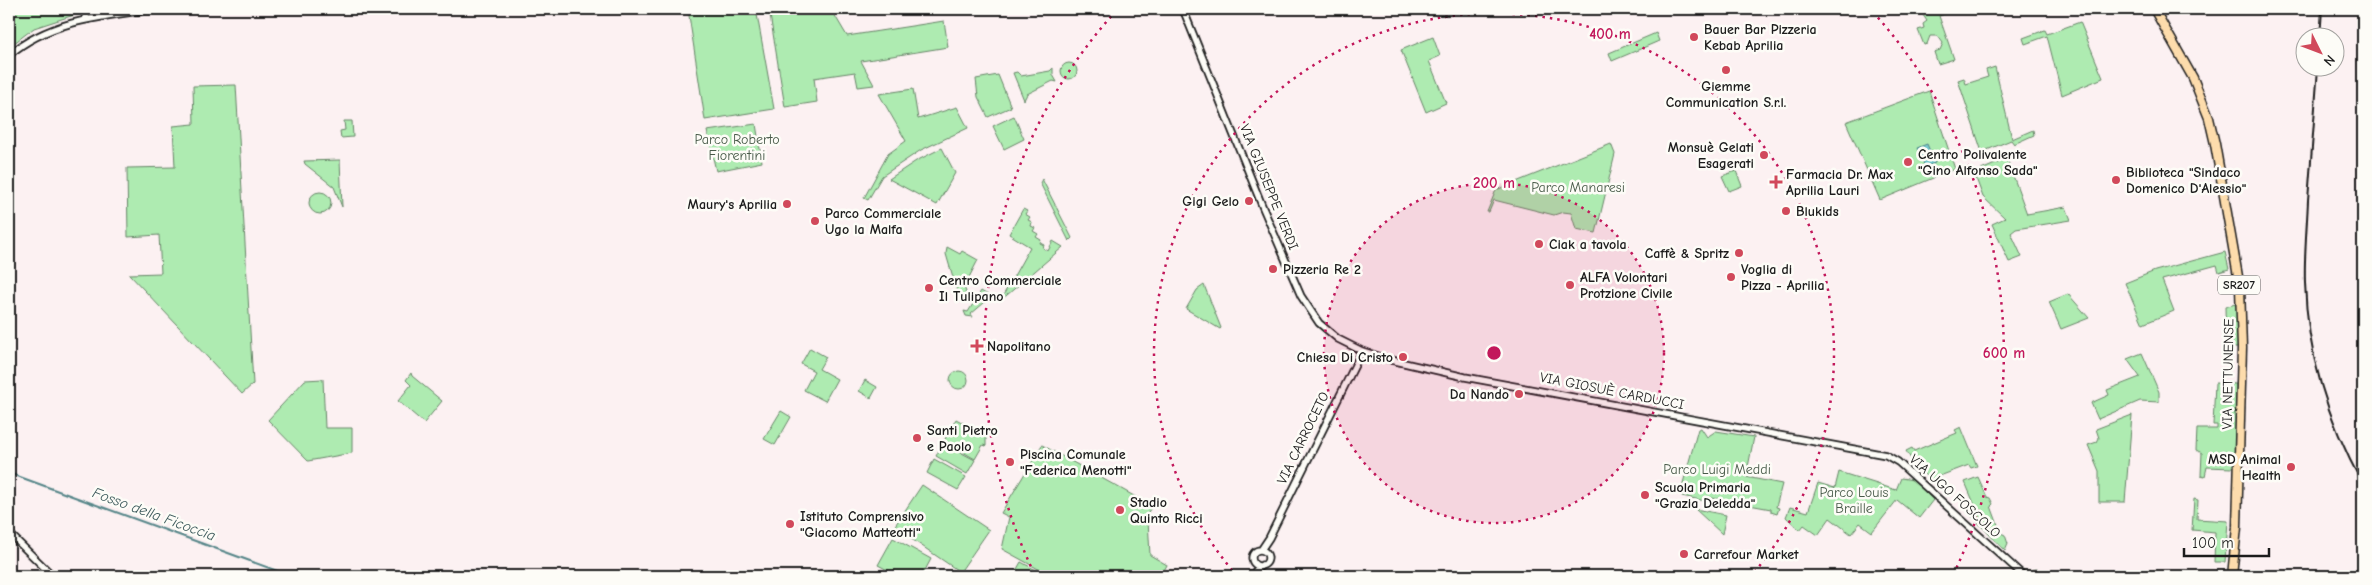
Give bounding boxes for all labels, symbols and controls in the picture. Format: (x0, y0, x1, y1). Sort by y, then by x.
place label: Bauer Bar Pizzeria Kebab Aprilia (1704, 21, 1817, 54)
text: 400 m (1589, 25, 1631, 43)
north arrow (2294, 28, 2344, 78)
marker: Bauer Bar Pizzeria Kebab Aprilia (1688, 31, 1700, 43)
text: N (2320, 51, 2339, 69)
marker: Giemme Communication S.r.l. (1720, 64, 1732, 76)
place label: Giemme Communication S.r.l. (1666, 78, 1786, 111)
street label: VIA GIUSEPPE VERDI (1236, 122, 1302, 252)
park label: Parco Roberto Fiorentini (694, 131, 780, 164)
place label: Monsuè Gelati Esagerati (1668, 139, 1754, 172)
place label: Centro Polivalente "Gino Alfonso Sada" (1918, 146, 2038, 179)
marker: Monsuè Gelati Esagerati (1758, 149, 1770, 161)
marker: Centro Polivalente "Gino Alfonso Sada" (1902, 156, 1914, 168)
place label: Biblioteca "Sindaco Domenico D'Alessio" (2126, 164, 2246, 197)
place label: Farmacia Dr. Max Aprilia Lauri (1786, 166, 1893, 199)
text: 200 m (1473, 174, 1515, 192)
marker: Biblioteca "Sindaco Domenico D'Alessio" (2110, 174, 2122, 186)
marker: Farmacia Dr. Max Aprilia Lauri (1770, 176, 1782, 188)
park label: Parco Manaresi (1531, 179, 1625, 196)
place label: Gigi Gelo (1182, 193, 1239, 210)
marker: Gigi Gelo (1243, 195, 1255, 207)
place label: Maury's Aprilia (688, 196, 777, 213)
marker: Maury's Aprilia (781, 198, 793, 210)
place label: Blukids (1796, 203, 1839, 220)
place label: Parco Commerciale Ugo la Malfa (825, 205, 941, 238)
marker: Blukids (1780, 205, 1792, 217)
marker: Parco Commerciale Ugo la Malfa (809, 215, 821, 227)
place label: Ciak a tavola (1549, 236, 1627, 253)
marker: Ciak a tavola (1533, 238, 1545, 250)
place label: Caffè & Spritz (1645, 245, 1729, 262)
marker: Caffè & Spritz (1733, 247, 1745, 259)
place label: Pizzeria Re 2 (1283, 261, 1361, 278)
place label: Voglia di Pizza - Aprilia (1741, 261, 1825, 294)
marker: Pizzeria Re 2 (1267, 263, 1279, 275)
place label: ALFA Volontari Protzione Civile (1580, 269, 1673, 302)
marker: Voglia di Pizza - Aprilia (1725, 271, 1737, 283)
place label: Centro Commerciale Il Tulipano (939, 272, 1062, 305)
road number: SR207 (2218, 276, 2260, 294)
marker: ALFA Volontari Protzione Civile (1564, 279, 1576, 291)
marker: Centro Commerciale Il Tulipano (923, 282, 935, 294)
street label: VIA NETTUNENSE (2219, 318, 2237, 430)
place label: Napolitano (987, 338, 1051, 355)
marker: Napolitano (971, 340, 983, 352)
centre of rings (1485, 344, 1503, 362)
text: 600 m (1983, 344, 2025, 362)
place label: Chiesa Di Cristo (1297, 349, 1393, 366)
marker: Chiesa Di Cristo (1397, 351, 1409, 363)
street label: VIA GIOSUÈ CARDUCCI (1538, 369, 1686, 413)
place label: Da Nando (1450, 386, 1509, 403)
marker: Da Nando (1513, 388, 1525, 400)
street label: VIA CARROCETO (1273, 389, 1333, 487)
place label: Santi Pietro e Paolo (927, 422, 998, 455)
marker: Santi Pietro e Paolo (911, 432, 923, 444)
place label: Piscina Comunale "Federica Menotti" (1020, 446, 1132, 479)
street label: VIA UGO FOSCOLO (1906, 451, 2004, 541)
place label: MSD Animal Health (2208, 451, 2281, 484)
marker: Piscina Comunale "Federica Menotti" (1004, 456, 1016, 468)
park label: Parco Luigi Meddi (1663, 461, 1771, 478)
marker: MSD Animal Health (2285, 461, 2297, 473)
place label: Scuola Primaria "Grazia Deledda" (1655, 479, 1755, 512)
water label: Fosso della Ficoccia (90, 483, 218, 545)
park label: Parco Louis Braille (1820, 484, 1889, 517)
marker: Scuola Primaria "Grazia Deledda" (1639, 489, 1651, 501)
place label: Stadio Quinto Ricci (1130, 494, 1203, 527)
marker: Stadio Quinto Ricci (1114, 504, 1126, 516)
place label: Istituto Comprensivo "Giacomo Matteotti" (800, 508, 924, 541)
marker: Istituto Comprensivo "Giacomo Matteotti" (784, 518, 796, 530)
scale bar (2184, 525, 2270, 557)
text: 100 m (2192, 534, 2234, 552)
place label: Carrefour Market (1694, 546, 1799, 563)
marker: Carrefour Market (1678, 548, 1690, 560)

